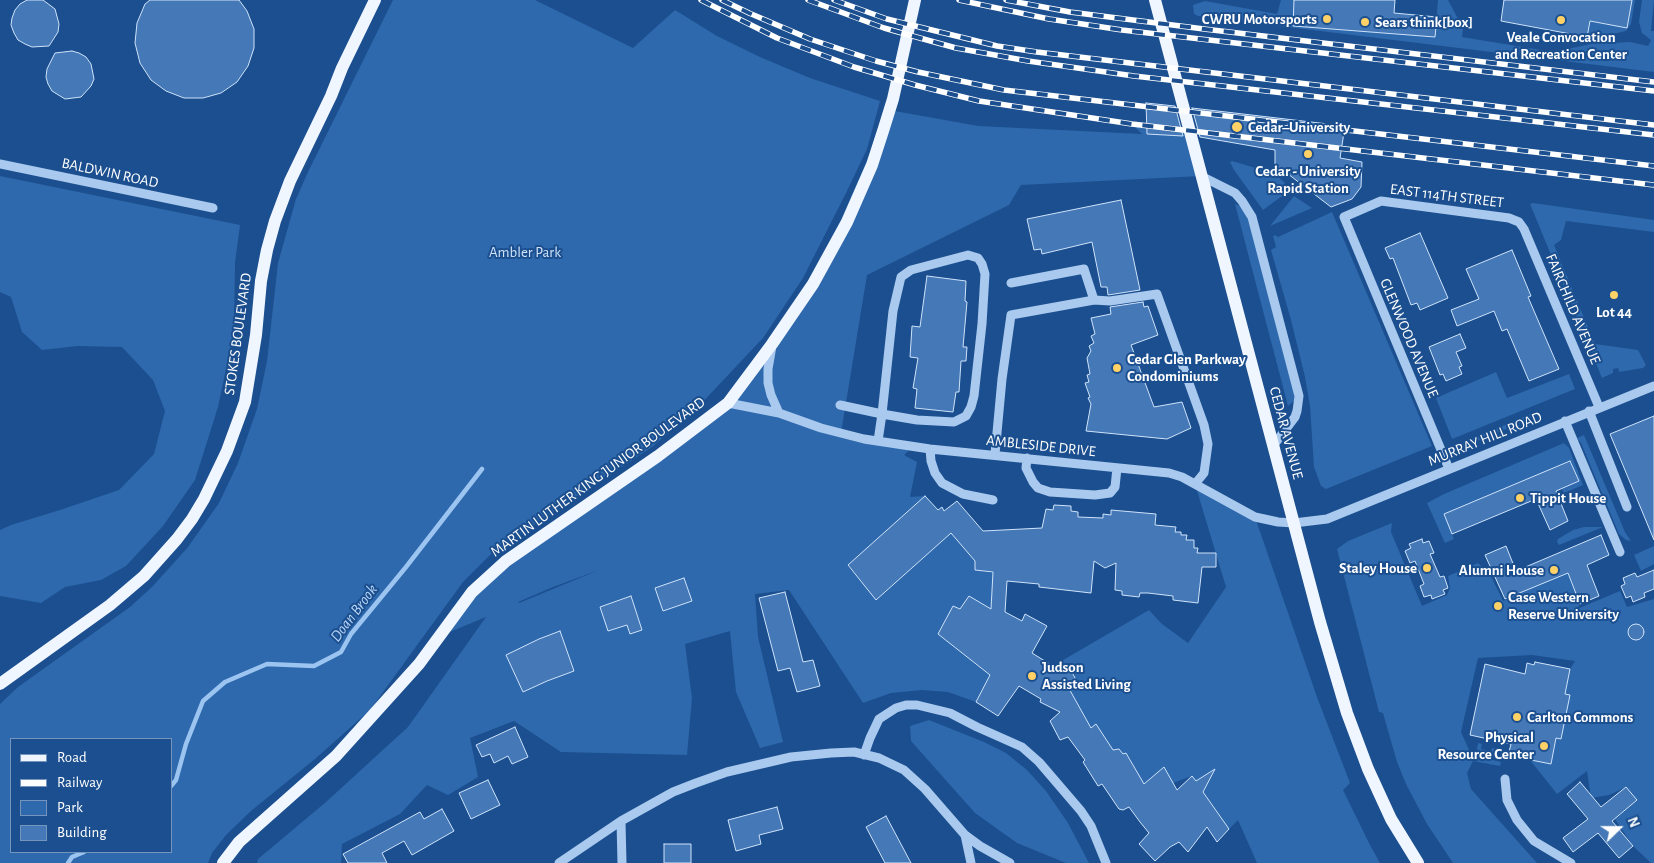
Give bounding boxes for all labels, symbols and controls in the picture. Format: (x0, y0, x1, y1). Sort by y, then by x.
place label: CWRU Motorsports (1202, 10, 1317, 28)
marker: CWRU Motorsports (1321, 13, 1333, 25)
place label: Sears think[box] (1375, 13, 1473, 31)
marker: Veale Convocation and Recreation Center (1555, 14, 1567, 26)
marker: Sears think[box] (1359, 16, 1371, 28)
place label: Veale Convocation and Recreation Center (1495, 28, 1627, 63)
place label: Cedar–University (1248, 118, 1350, 136)
marker: Cedar–University (1230, 120, 1244, 134)
marker: Cedar - University Rapid Station (1302, 148, 1314, 160)
street label: BALDWIN ROAD (60, 154, 160, 192)
place label: Cedar - University Rapid Station (1255, 162, 1361, 197)
street label: EAST 114TH STREET (1389, 180, 1505, 212)
park label: Ambler Park (489, 243, 561, 261)
street label: FAIRCHILD AVENUE (1542, 251, 1604, 367)
street label: STOKES BOULEVARD (221, 272, 255, 396)
street label: GLENWOOD AVENUE (1376, 276, 1442, 400)
marker: Lot 44 (1608, 289, 1620, 301)
place label: Lot 44 (1596, 303, 1632, 321)
place label: Cedar Glen Parkway Condominiums (1127, 350, 1246, 385)
marker: Cedar Glen Parkway Condominiums (1111, 362, 1123, 374)
street label: CEDAR AVENUE (1265, 385, 1307, 481)
street label: MARTIN LUTHER KING JUNIOR BOULEVARD (487, 393, 709, 561)
street label: MURRAY HILL ROAD (1425, 408, 1545, 470)
street label: AMBLESIDE DRIVE (985, 431, 1097, 461)
place label: Tippit House (1530, 489, 1606, 507)
marker: Tippit House (1514, 492, 1526, 504)
place label: Staley House (1339, 559, 1417, 577)
place label: Alumni House (1459, 561, 1544, 579)
marker: Staley House (1421, 562, 1433, 574)
marker: Alumni House (1548, 564, 1560, 576)
water label: Doan Brook (326, 580, 382, 646)
place label: Case Western Reserve University (1508, 588, 1619, 623)
marker: Case Western Reserve University (1492, 600, 1504, 612)
place label: Judson Assisted Living (1042, 658, 1131, 693)
marker: Judson Assisted Living (1026, 670, 1038, 682)
place label: Carlton Commons (1527, 708, 1633, 726)
marker: Carlton Commons (1511, 711, 1523, 723)
place label: Physical Resource Center (1438, 728, 1534, 763)
legend (10, 738, 172, 853)
marker: Physical Resource Center (1538, 740, 1550, 752)
text: Road (57, 750, 87, 765)
text: Railway (57, 775, 102, 790)
text: Park (57, 800, 83, 815)
north arrow (1594, 803, 1644, 853)
text: N (1625, 815, 1641, 830)
text: Building (57, 825, 107, 840)

